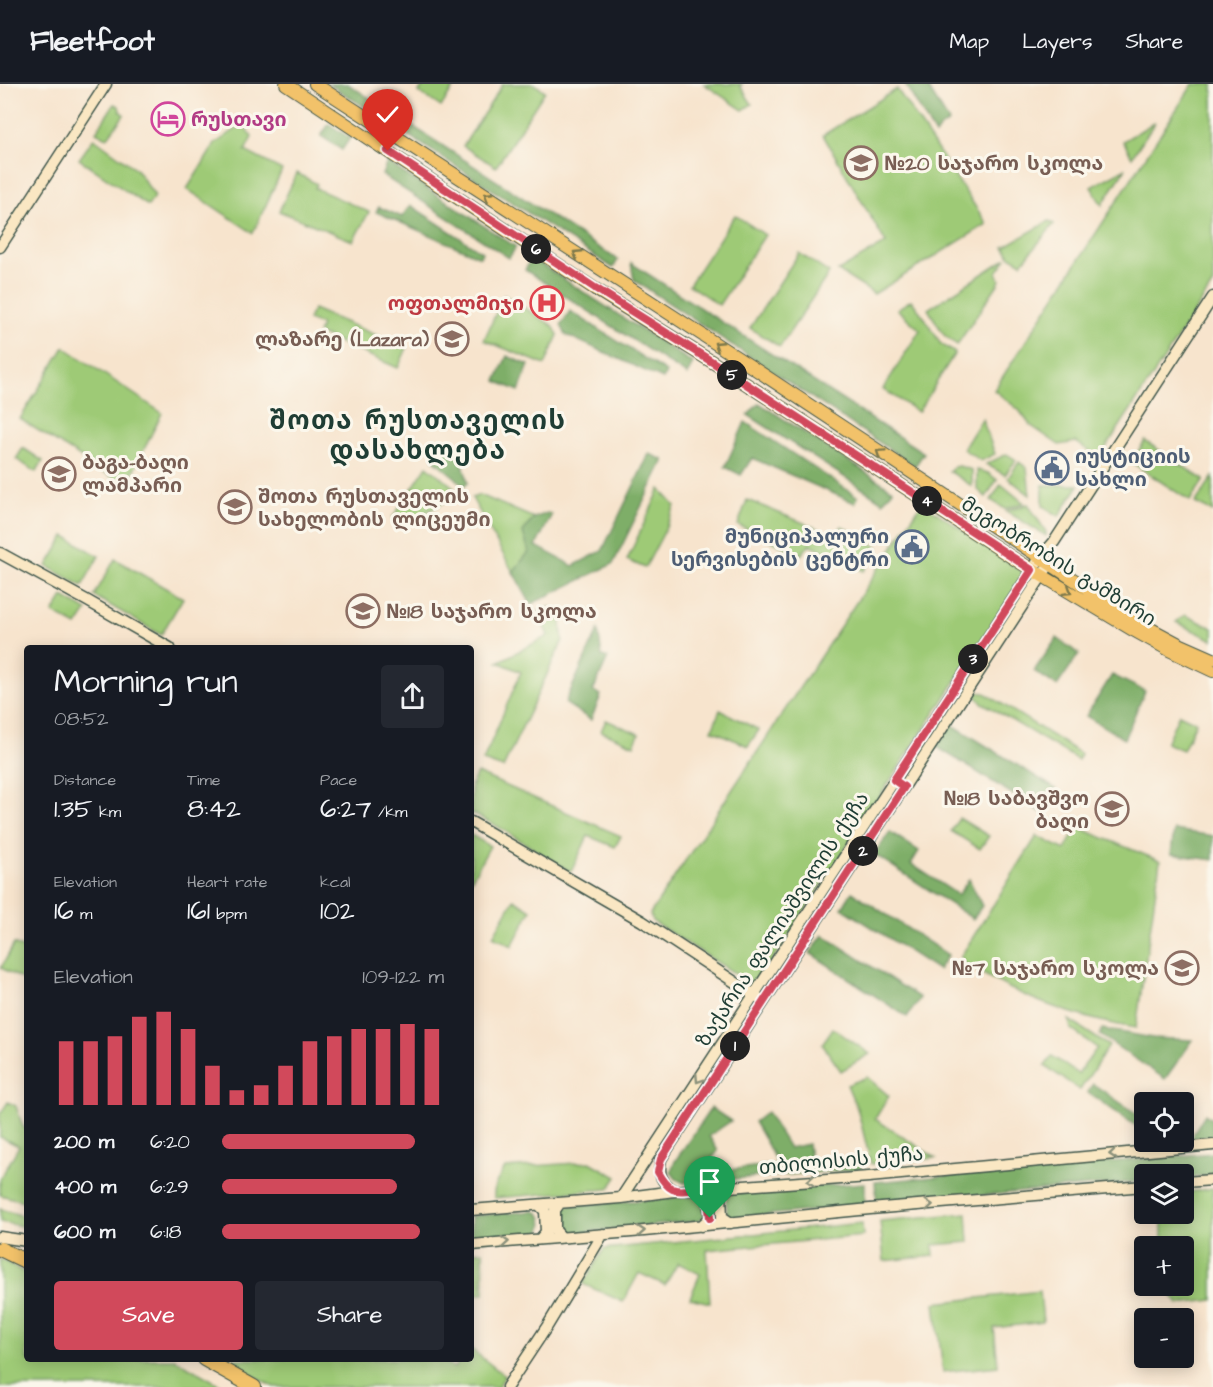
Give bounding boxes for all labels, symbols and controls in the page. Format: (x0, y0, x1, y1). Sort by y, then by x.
text: Fleetfoot (30, 22, 155, 61)
text: Map (949, 27, 989, 56)
text: Layers (1022, 27, 1092, 56)
text: Share (1125, 27, 1183, 56)
pin (362, 89, 413, 151)
icon: check (371, 98, 404, 131)
hotel icon: რუსთავი (150, 101, 186, 137)
place label: რუსთავი (191, 106, 287, 134)
school or university icon: №20 საჯარო სკოლა (843, 145, 879, 181)
place label: №20 საჯარო სკოლა (884, 150, 1103, 178)
one-way arrow (484, 192, 495, 203)
pin: 6 (521, 234, 551, 264)
text: 6 (531, 238, 541, 260)
one-way arrow (573, 250, 584, 261)
hospital icon: ოფთალმიჯი (529, 285, 565, 321)
place label: ოფთალმიჯი (388, 290, 524, 318)
school or university icon: ლაზარე (Lazara) (434, 321, 470, 357)
place label: ლაზარე (Lazara) (255, 326, 429, 354)
one-way arrow (713, 341, 724, 352)
pin: 5 (717, 360, 747, 390)
text: 5 (726, 364, 738, 386)
district label: შოთა რუსთაველის დასახლება (269, 403, 567, 469)
place label: იუსტიციის სახლი (1075, 443, 1191, 494)
place label: ბაგა-ბაღი ლამპარი (82, 449, 189, 500)
one-way arrow (876, 449, 887, 460)
public building icon: იუსტიციის სახლი (1034, 450, 1070, 486)
school or university icon: ბაგა-ბაღი ლამპარი (41, 456, 77, 492)
place label: შოთა რუსთაველის სახელობის ლიცეუმი (258, 483, 491, 534)
pin: 4 (912, 486, 942, 516)
school or university icon: შოთა რუსთაველის სახელობის ლიცეუმი (217, 489, 253, 525)
text: 4 (922, 490, 932, 512)
street label: მეგობრობის გამზირი (956, 490, 1161, 633)
place label: მუნიციპალური სერვისების ცენტრი (671, 523, 889, 574)
public building icon: მუნიციპალური სერვისების ცენტრი (894, 529, 930, 565)
one-way arrow (1062, 584, 1072, 596)
school or university icon: №18 საჯარო სკოლა (345, 593, 381, 629)
place label: №18 საჯარო სკოლა (386, 598, 597, 626)
pin: 3 (958, 644, 988, 674)
text: 3 (969, 648, 977, 670)
text: Morning run (54, 659, 238, 705)
button: share (381, 665, 444, 728)
text: 08:52 (54, 705, 109, 733)
text: Distance (54, 769, 116, 791)
text: Time (187, 769, 221, 791)
text: Pace (320, 769, 357, 791)
place label: №18 საბავშვო ბაღი (943, 785, 1089, 836)
street label: ზაქარია ფალიაშვილის ქუჩა (690, 787, 876, 1053)
text: 1.35 (54, 791, 93, 827)
text: 8:42 (187, 791, 241, 827)
text: 6:27 (320, 791, 372, 827)
school or university icon: №18 საბავშვო ბაღი (1094, 791, 1130, 827)
text: km (93, 801, 121, 823)
text: /km (372, 801, 408, 823)
pin: 2 (848, 836, 878, 866)
text: 2 (858, 840, 868, 862)
text: Elevation (54, 871, 117, 893)
text: Heart rate (187, 871, 267, 893)
text: kcal (320, 871, 351, 893)
text: 16 (54, 893, 74, 929)
text: 161 (187, 893, 210, 929)
text: 102 (320, 893, 355, 929)
text: m (74, 903, 93, 925)
text: bpm (210, 903, 247, 925)
school or university icon: №7 საჯარო სკოლა (1164, 950, 1200, 986)
place label: №7 საჯარო სკოლა (952, 955, 1159, 983)
text: Elevation (54, 963, 133, 991)
text: 109–122 m (362, 963, 444, 991)
pin: 1 (720, 1031, 750, 1061)
text: 1 (734, 1035, 736, 1057)
one-way arrow (695, 1072, 706, 1083)
map controls (1134, 1092, 1194, 1368)
button: locate (1134, 1092, 1194, 1152)
text: 200 m (54, 1128, 114, 1156)
text: 6:20 (150, 1128, 190, 1156)
street label: თბილისის ქუჩა (758, 1140, 924, 1182)
one-way arrow (1108, 1147, 1117, 1160)
pin (684, 1156, 735, 1218)
button: layers (1134, 1164, 1194, 1224)
icon: arrive (693, 1165, 726, 1198)
text: 400 m (54, 1173, 116, 1201)
text: 6:29 (150, 1173, 189, 1201)
one-way arrow (806, 1175, 815, 1188)
one-way arrow (924, 1198, 933, 1211)
text: 600 m (54, 1218, 115, 1246)
text: 6:18 (150, 1218, 181, 1246)
one-way arrow (636, 1225, 645, 1238)
one-way arrow (501, 1236, 510, 1249)
button: + (1134, 1236, 1194, 1296)
button: Save (54, 1281, 243, 1350)
button: Share (255, 1281, 444, 1350)
button: − (1134, 1308, 1194, 1368)

